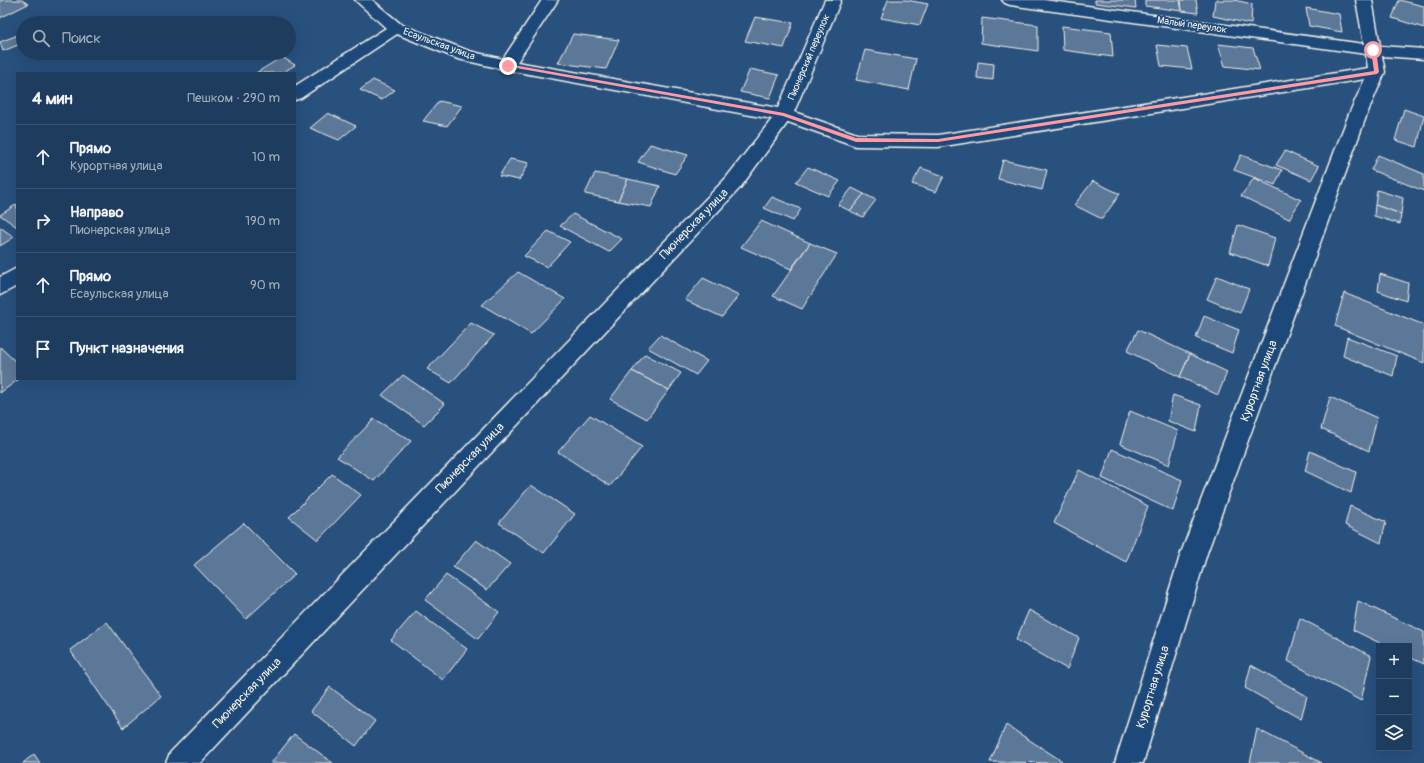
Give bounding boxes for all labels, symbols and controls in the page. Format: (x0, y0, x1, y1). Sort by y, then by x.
street label: Пионерский переулок (786, 12, 832, 102)
street label: Малый переулок (1156, 14, 1228, 36)
search box (16, 16, 296, 60)
street label: Есаульская улица (401, 25, 477, 63)
icon: search (30, 27, 52, 49)
text: Поиск (62, 29, 101, 48)
route start (1364, 41, 1382, 59)
route end (499, 57, 517, 75)
text: 4 мин (32, 88, 73, 109)
text: Пешком · 290 m (187, 90, 280, 106)
text: Прямо (70, 139, 111, 158)
icon: ahead (32, 146, 54, 168)
text: 10 m (252, 149, 280, 165)
text: Курортная улица (70, 158, 163, 174)
street label: Пионерская улица (656, 185, 732, 262)
text: Направо (70, 203, 124, 222)
icon: right (32, 210, 54, 232)
text: 190 m (245, 213, 280, 229)
text: Пионерская улица (70, 222, 170, 238)
text: Прямо (70, 267, 111, 286)
icon: ahead (32, 274, 54, 296)
text: 90 m (250, 277, 280, 293)
text: Есаульская улица (70, 286, 168, 302)
icon: arrive (32, 338, 54, 360)
street label: Курортная улица (1237, 338, 1281, 424)
text: Пункт назначения (70, 339, 184, 358)
street label: Пионерская улица (432, 419, 508, 496)
map controls (1376, 643, 1412, 751)
button: + (1376, 643, 1412, 679)
street label: Курортная улица (1133, 644, 1173, 730)
street label: Пионерская улица (209, 654, 285, 731)
button: − (1376, 679, 1412, 715)
button: layers (1376, 715, 1412, 751)

